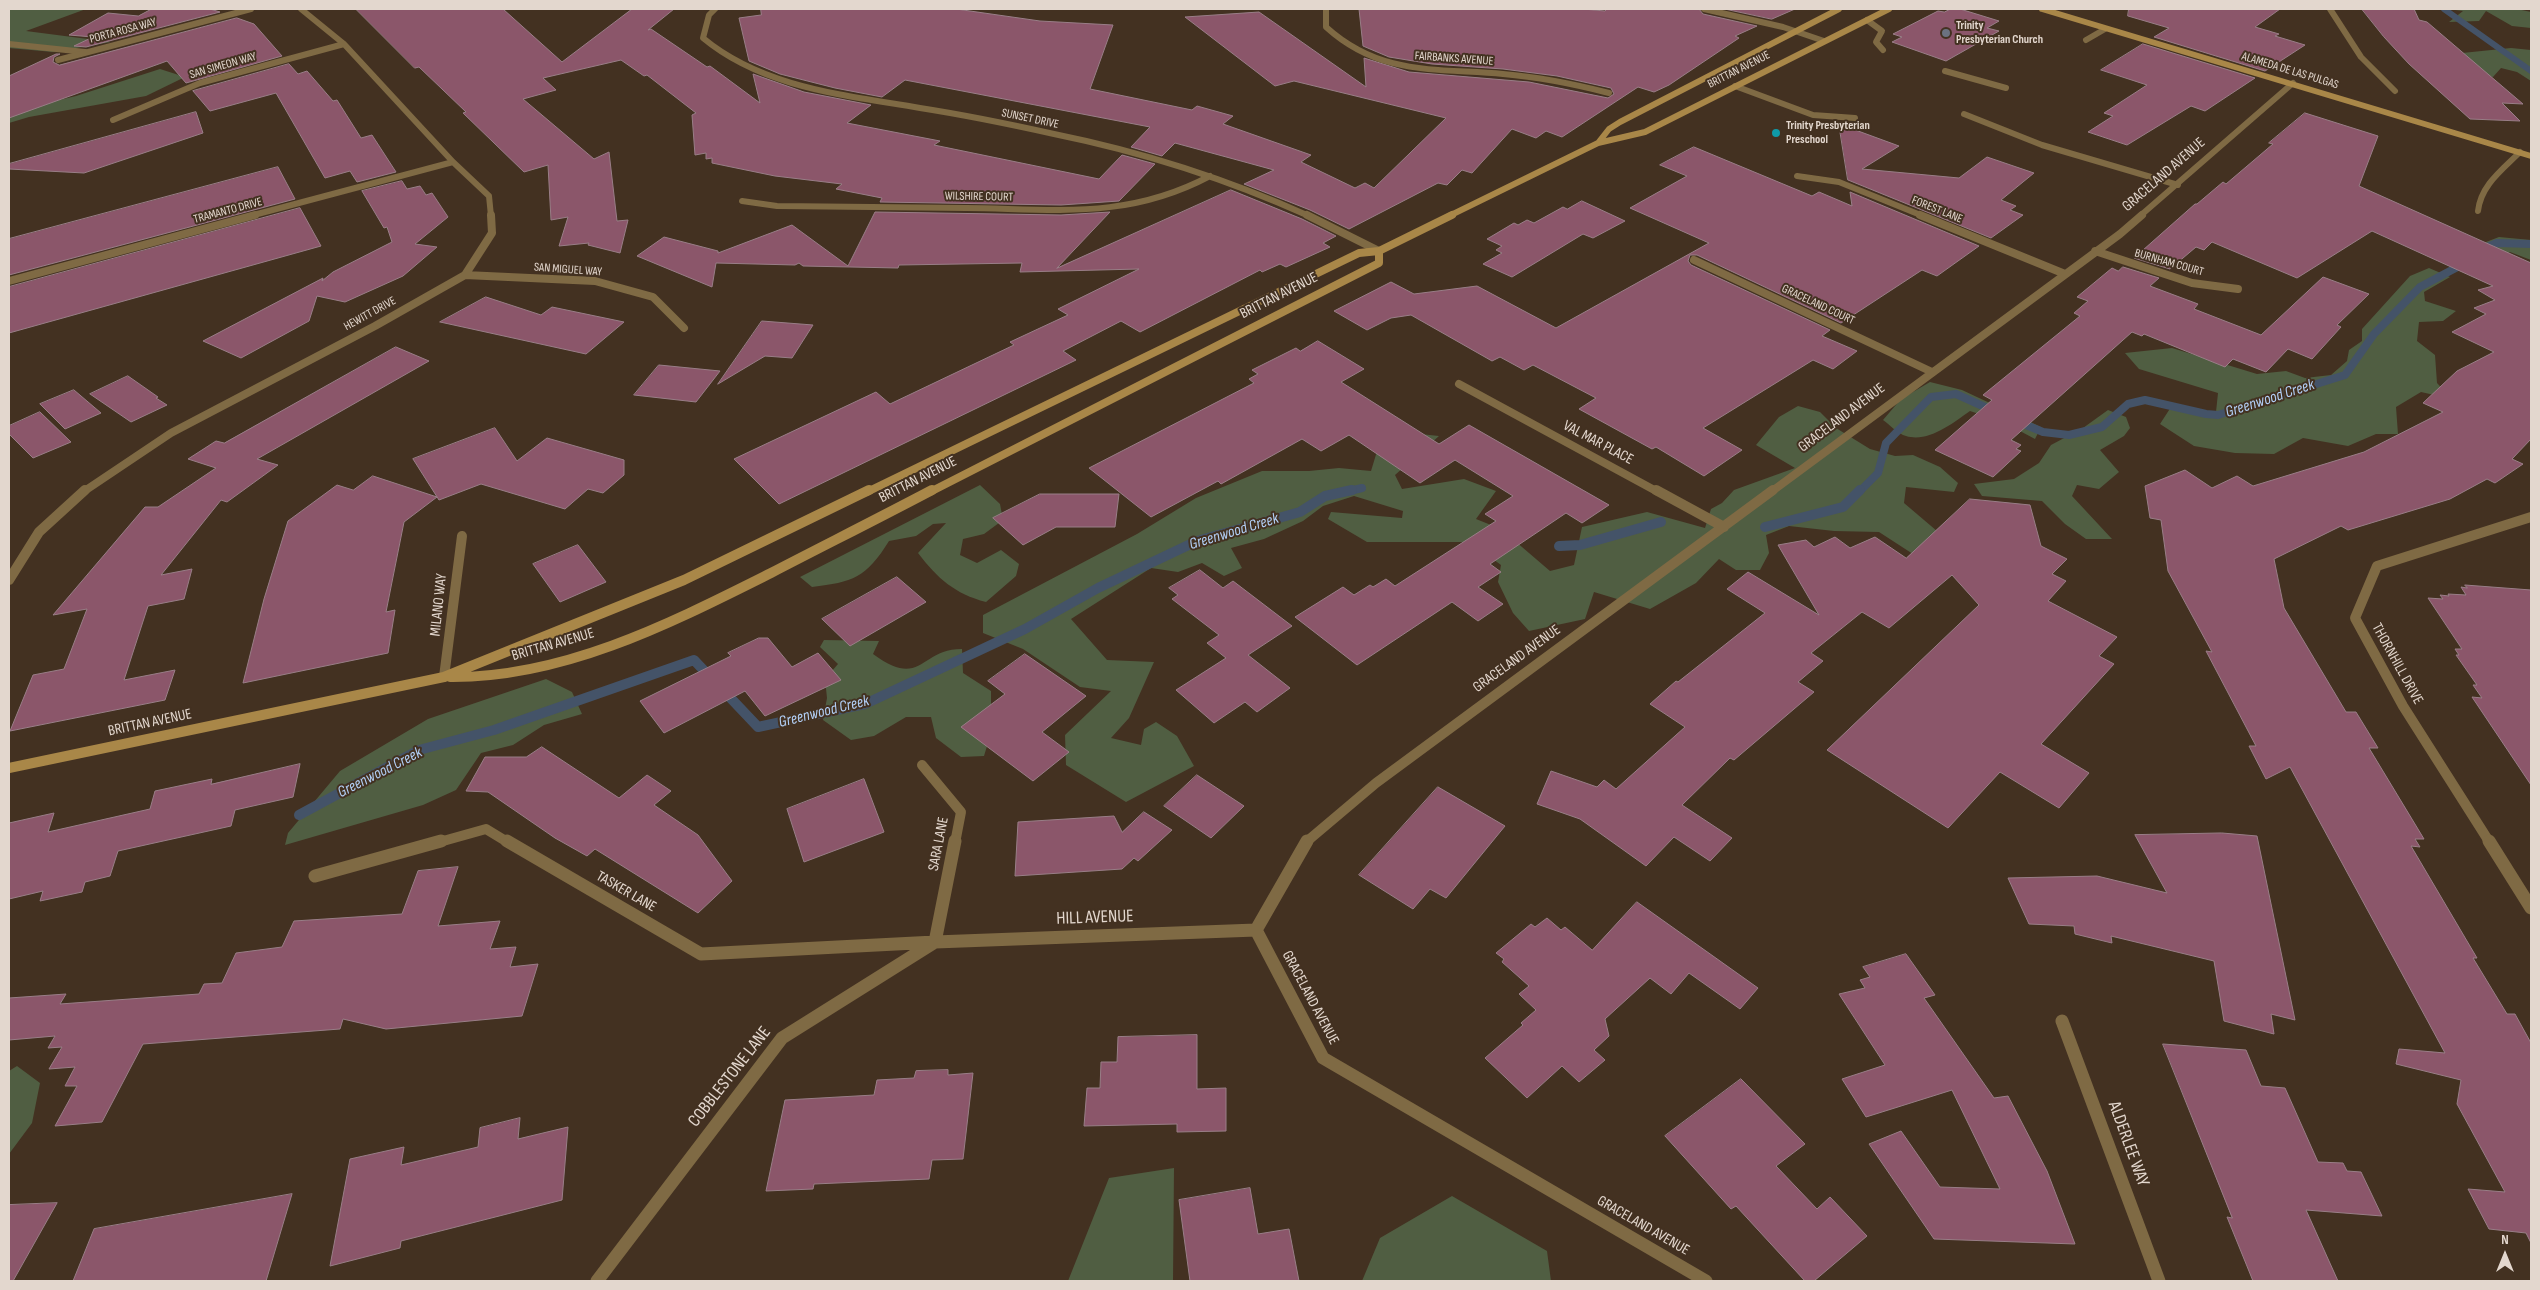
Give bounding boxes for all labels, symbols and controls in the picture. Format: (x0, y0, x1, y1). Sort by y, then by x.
street label: PORTA ROSA WAY (88, 15, 158, 47)
place label: Trinity Presbyterian Church (1956, 19, 2043, 47)
marker: Trinity Presbyterian Church (1940, 27, 1952, 39)
street label: BRITTAN AVENUE (1705, 48, 1773, 92)
street label: FAIRBANKS AVENUE (1414, 49, 1494, 69)
street label: ALAMEDA DE LAS PULGAS (2240, 49, 2340, 93)
street label: SAN SIMEON WAY (188, 50, 258, 82)
street label: SUNSET DRIVE (1000, 106, 1060, 132)
place label: Trinity Presbyterian Preschool (1786, 119, 1870, 147)
marker: Trinity Presbyterian Preschool (1770, 127, 1782, 139)
street label: GRACELAND AVENUE (2119, 134, 2209, 216)
street label: WILSHIRE COURT (945, 189, 1013, 205)
street label: FOREST LANE (1909, 193, 1965, 227)
street label: TRAMANTO DRIVE (192, 195, 264, 227)
street label: BURNHAM COURT (2133, 246, 2205, 280)
street label: SAN MIGUEL WAY (533, 260, 603, 280)
street label: BRITTAN AVENUE (1237, 269, 1321, 323)
street label: GRACELAND COURT (1779, 282, 1857, 328)
street label: HEWITT DRIVE (341, 294, 399, 334)
water label: Greenwood Creek (2223, 376, 2317, 422)
street label: GRACELAND AVENUE (1795, 380, 1889, 456)
street label: VAL MAR PLACE (1560, 417, 1636, 469)
street label: BRITTAN AVENUE (876, 453, 960, 507)
water label: Greenwood Creek (1187, 509, 1281, 555)
street label: MILANO WAY (427, 573, 451, 637)
street label: THORNHILL DRIVE (2367, 620, 2427, 708)
street label: GRACELAND AVENUE (1470, 621, 1564, 697)
street label: BRITTAN AVENUE (510, 625, 596, 665)
water label: Greenwood Creek (777, 692, 871, 732)
street label: BRITTAN AVENUE (107, 705, 193, 741)
water label: Greenwood Creek (334, 743, 426, 803)
street label: SARA LANE (925, 816, 953, 872)
street label: TASKER LANE (593, 868, 659, 916)
street label: HILL AVENUE (1056, 906, 1134, 930)
street label: GRACELAND AVENUE (1278, 948, 1342, 1048)
street label: COBBLESTONE LANE (684, 1022, 776, 1132)
street label: ALDERLEE WAY (2103, 1098, 2153, 1190)
street label: GRACELAND AVENUE (1594, 1192, 1692, 1260)
north arrow (2480, 1230, 2530, 1280)
text: N (2501, 1231, 2509, 1248)

